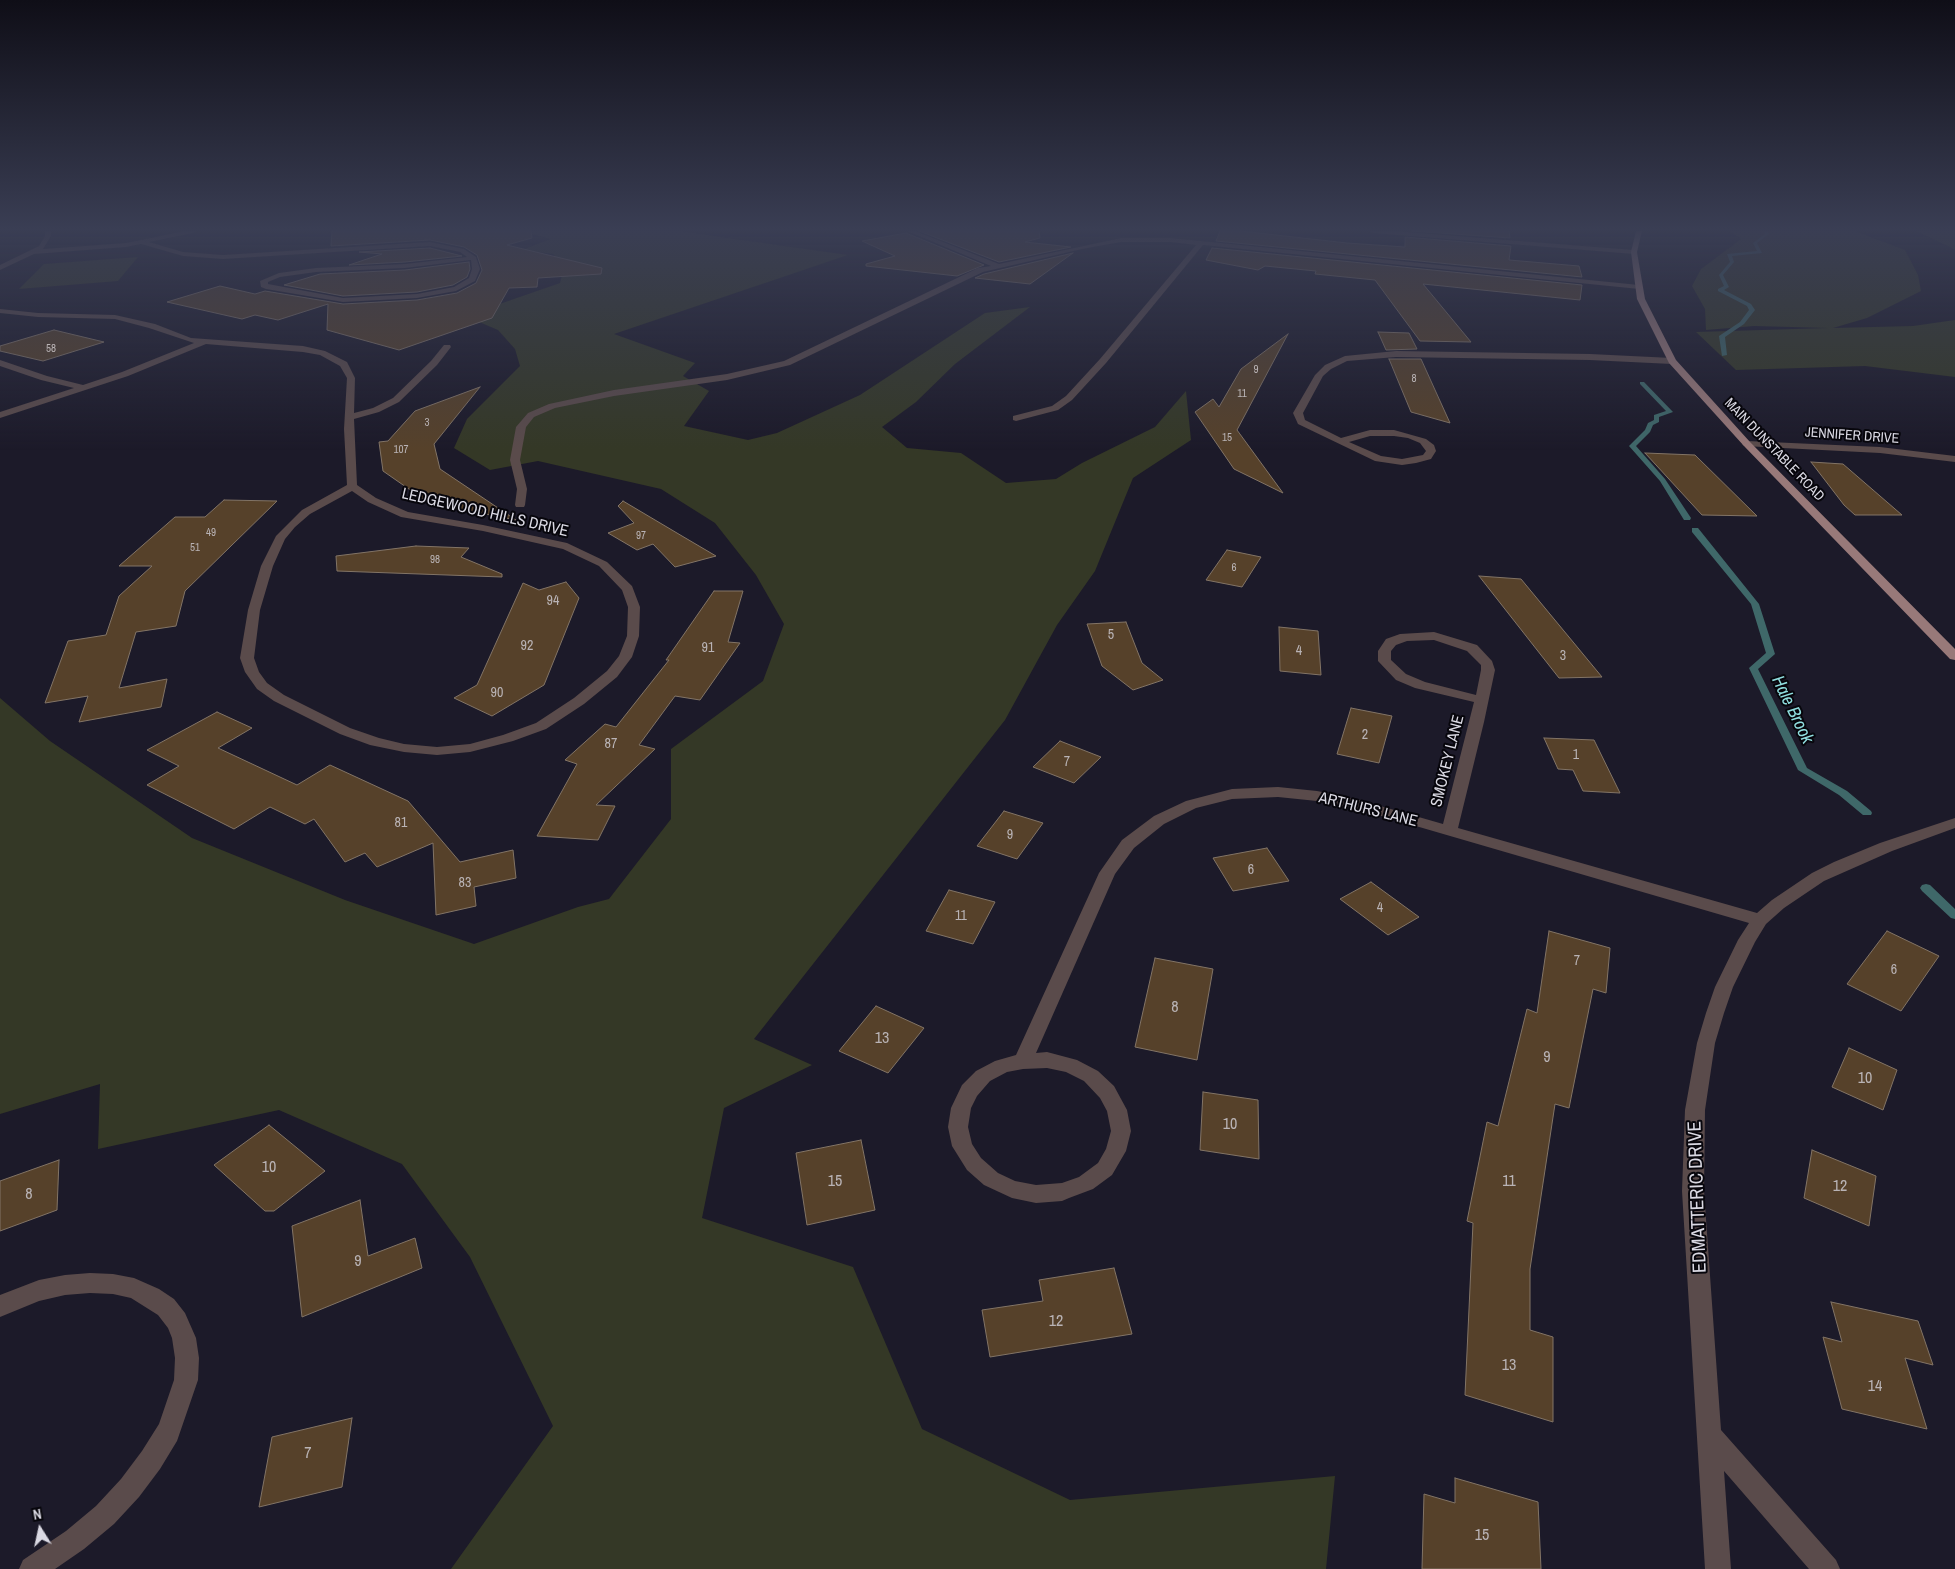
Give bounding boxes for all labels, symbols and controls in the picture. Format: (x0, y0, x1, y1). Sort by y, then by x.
house number: 58 (46, 342, 56, 356)
house number: 9 (1253, 363, 1259, 377)
house number: 8 (1411, 372, 1417, 386)
house number: 11 (1237, 387, 1247, 401)
street label: MAIN DUNSTABLE ROAD (1721, 395, 1827, 505)
house number: 3 (424, 416, 430, 430)
street label: JENNIFER DRIVE (1804, 424, 1900, 448)
house number: 15 (1222, 431, 1232, 445)
house number: 107 (393, 443, 409, 457)
street label: LEDGEWOOD HILLS DRIVE (400, 484, 570, 542)
house number: 49 (206, 526, 216, 540)
house number: 97 (636, 529, 646, 543)
house number: 51 (190, 541, 200, 555)
house number: 98 (430, 553, 440, 567)
house number: 6 (1231, 561, 1237, 575)
house number: 94 (547, 593, 559, 609)
house number: 5 (1108, 627, 1114, 643)
house number: 92 (521, 638, 533, 654)
house number: 91 (702, 640, 714, 656)
house number: 4 (1296, 643, 1302, 659)
house number: 3 (1560, 648, 1566, 664)
water label: Hale Brook (1766, 672, 1818, 748)
house number: 90 (491, 685, 503, 701)
street label: SMOKEY LANE (1427, 713, 1469, 809)
house number: 2 (1362, 727, 1368, 743)
house number: 87 (605, 736, 617, 752)
house number: 1 (1573, 747, 1579, 763)
house number: 7 (1064, 754, 1070, 770)
street label: ARTHURS LANE (1317, 788, 1419, 832)
house number: 81 (395, 815, 407, 831)
house number: 9 (1007, 827, 1013, 843)
house number: 6 (1248, 862, 1254, 878)
house number: 83 (459, 875, 471, 891)
house number: 4 (1377, 900, 1383, 916)
house number: 11 (955, 908, 967, 924)
house number: 7 (1574, 953, 1580, 969)
house number: 6 (1891, 962, 1897, 978)
house number: 8 (1171, 998, 1179, 1018)
house number: 13 (875, 1029, 889, 1049)
house number: 9 (1543, 1048, 1551, 1068)
house number: 10 (1858, 1069, 1872, 1089)
house number: 10 (1223, 1115, 1237, 1135)
street label: EDMATTERIC DRIVE (1684, 1121, 1712, 1273)
house number: 10 (262, 1158, 276, 1178)
house number: 15 (828, 1172, 842, 1192)
house number: 11 (1502, 1172, 1516, 1192)
house number: 12 (1833, 1177, 1847, 1197)
house number: 8 (25, 1185, 33, 1205)
house number: 9 (354, 1252, 362, 1272)
house number: 12 (1049, 1312, 1063, 1332)
house number: 13 (1502, 1356, 1516, 1376)
house number: 14 (1868, 1377, 1882, 1397)
house number: 7 (304, 1444, 312, 1464)
north arrow (15, 1504, 65, 1554)
text: N (32, 1505, 43, 1524)
house number: 15 (1475, 1526, 1489, 1546)

